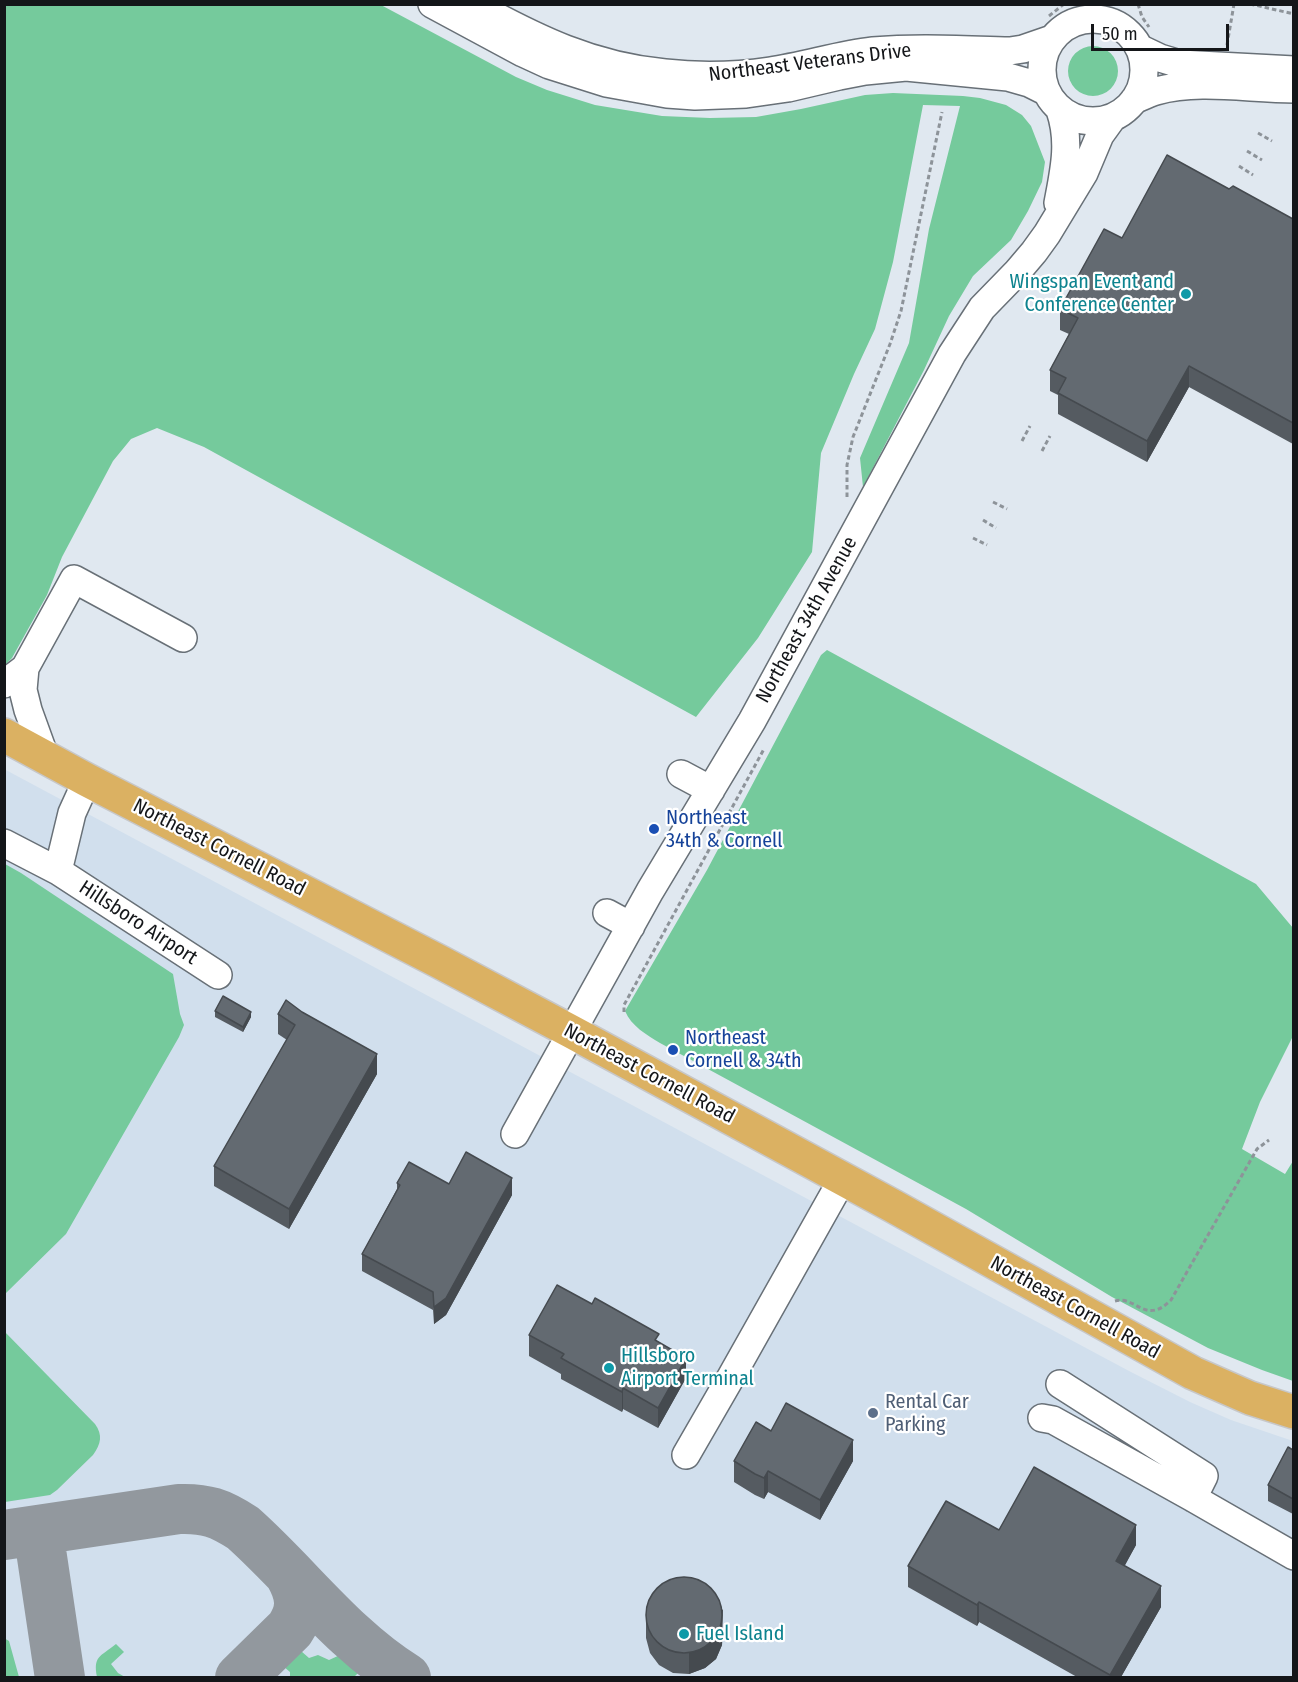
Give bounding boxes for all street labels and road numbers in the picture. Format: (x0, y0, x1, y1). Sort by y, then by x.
street label: Northeast Veterans Drive (707, 39, 913, 87)
street label: Northeast 34th Avenue (751, 533, 863, 707)
street label: Northeast Cornell Road (129, 794, 309, 902)
street label: Hillsboro Airport (74, 876, 202, 970)
street label: Northeast Cornell Road (559, 1019, 739, 1129)
street label: Northeast Cornell Road (986, 1251, 1164, 1365)

